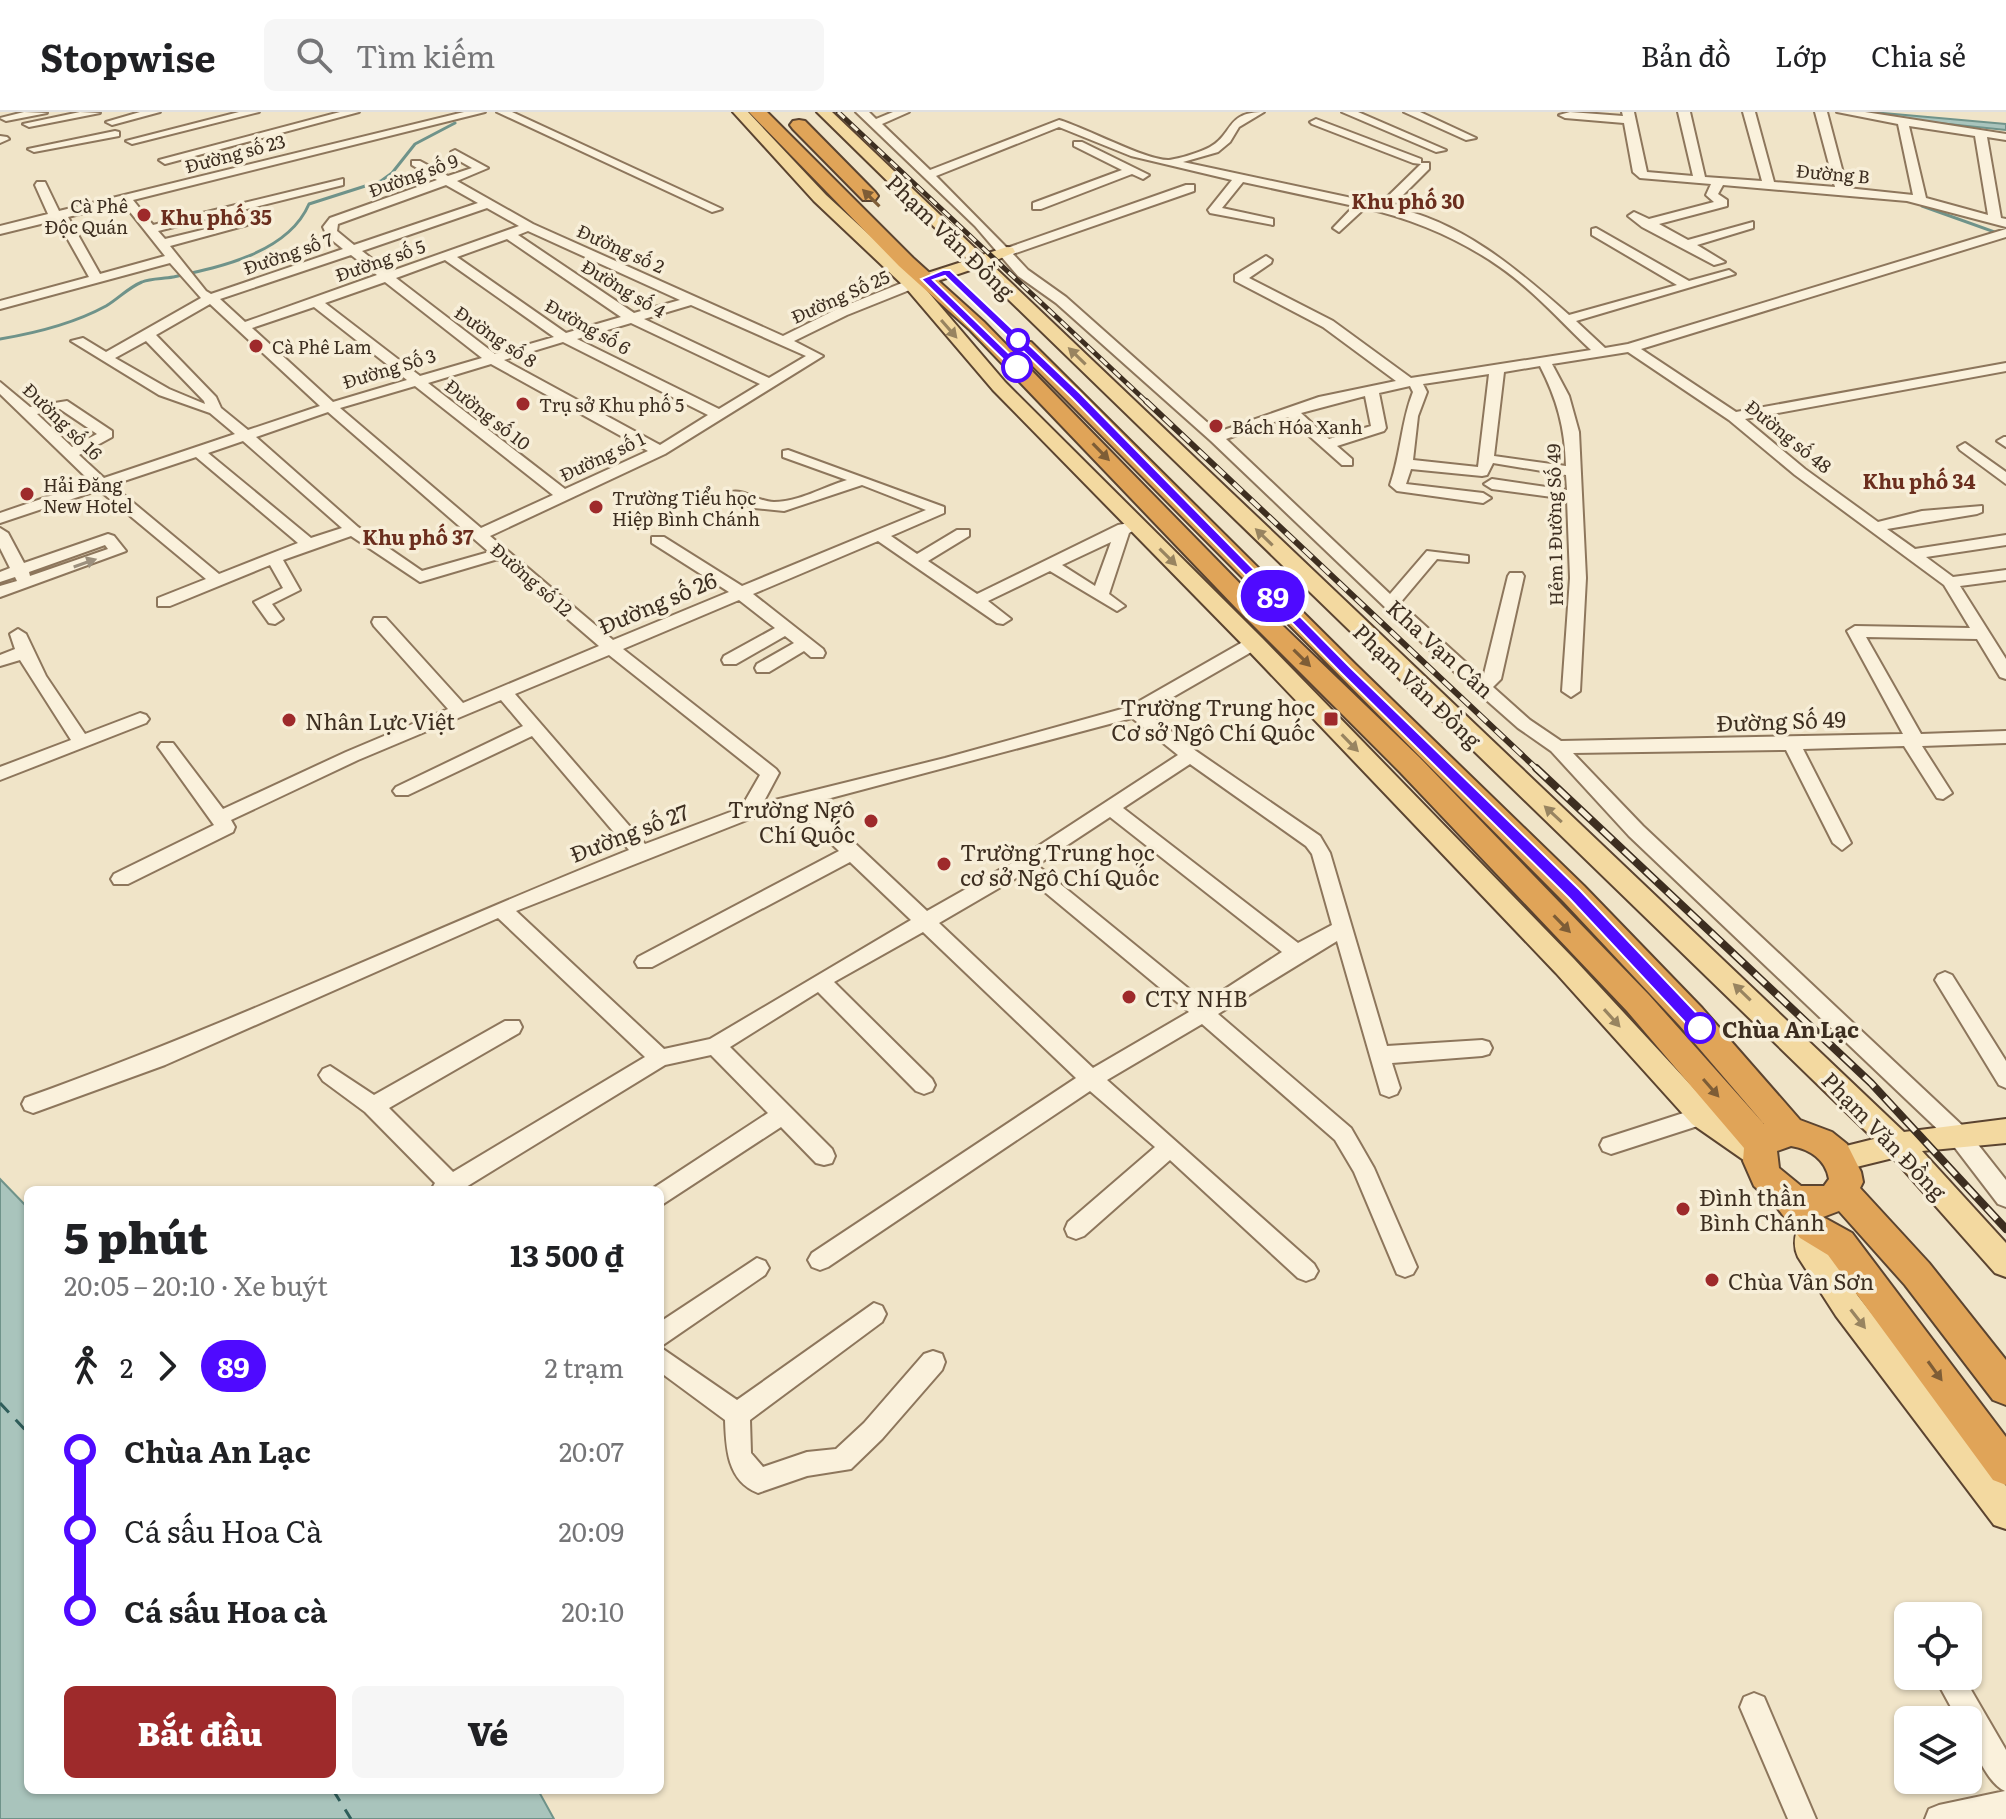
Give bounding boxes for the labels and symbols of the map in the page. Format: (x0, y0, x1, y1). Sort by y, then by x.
street label: Đường số 23 (182, 127, 288, 179)
street label: Đường số 9 (364, 146, 462, 204)
street label: Đường B (1795, 156, 1871, 190)
street label: Phạm Văn Đồng (879, 166, 1023, 307)
district label: Khu phố 30 (1351, 185, 1465, 215)
one-way arrow (862, 189, 881, 208)
place label: Cà Phê Độc Quán (45, 192, 128, 240)
district label: Khu phố 35 (160, 201, 272, 231)
marker: Cà Phê Độc Quán (135, 206, 153, 224)
street label: Đường số 2 (573, 217, 669, 279)
street label: Đường số 7 (239, 225, 337, 281)
street label: Đường số 5 (331, 232, 429, 288)
street label: Đường số 4 (577, 252, 671, 324)
street label: Đường Số 25 (786, 262, 894, 330)
street label: Đường số 6 (540, 291, 636, 361)
street label: Đường số 8 (449, 298, 543, 374)
one-way arrow (940, 319, 957, 339)
unlabelled marker (1007, 329, 1029, 351)
place label: Cà Phê Lam (272, 333, 372, 360)
marker: Cà Phê Lam (247, 337, 265, 355)
street label: Đường Số 3 (339, 341, 439, 395)
one-way arrow (1068, 347, 1087, 366)
unlabelled marker (1002, 352, 1032, 382)
street label: Đường số 10 (439, 372, 537, 456)
street label: Đường số 16 (17, 376, 109, 466)
place label: Trụ sở Khu phố 5 (539, 391, 684, 418)
street label: Đường số 48 (1740, 393, 1838, 479)
marker: Trụ sở Khu phố 5 (514, 395, 532, 413)
place label: Bách Hóa Xanh (1232, 413, 1363, 440)
marker: Bách Hóa Xanh (1207, 417, 1225, 435)
street label: Đường số 1 (555, 424, 649, 488)
one-way arrow (1091, 442, 1109, 461)
street label: Hẻm 1 Đường Số 49 (1539, 444, 1569, 606)
district label: Khu phố 34 (1863, 465, 1975, 495)
place label: Hải Đăng New Hotel (43, 471, 133, 519)
place label: Trường Tiểu học Hiệp Bình Chánh (612, 484, 760, 532)
marker: Hải Đăng New Hotel (18, 485, 36, 503)
marker: Trường Tiểu học Hiệp Bình Chánh (587, 498, 605, 516)
district label: Khu phố 37 (362, 521, 474, 551)
one-way arrow (1255, 528, 1274, 546)
street label: Đường số 12 (485, 536, 579, 622)
one-way arrow (1158, 548, 1177, 566)
one-way arrow (74, 556, 98, 568)
street label: Đường số 26 (593, 562, 722, 642)
line badge: 89 (1237, 570, 1309, 622)
street label: Kha Vạn Cân (1380, 591, 1502, 705)
street label: Phạm Văn Đồng (1346, 615, 1490, 756)
one-way arrow (1292, 648, 1311, 667)
place label: Trường Trung học Cơ sở Ngô Chí Quốc (1111, 690, 1315, 748)
street label: Đường Số 49 (1716, 701, 1846, 739)
place label: Nhân Lực Việt (305, 704, 455, 737)
marker: Trường Trung học Cơ sở Ngô Chí Quốc (1322, 710, 1340, 728)
marker: Nhân Lực Việt (280, 711, 298, 729)
one-way arrow (1340, 733, 1358, 752)
place label: Trường Ngô Chí Quốc (728, 792, 855, 850)
street label: Đường số 27 (565, 794, 693, 870)
one-way arrow (1544, 805, 1563, 823)
marker: Trường Ngô Chí Quốc (862, 812, 880, 830)
place label: Trường Trung học cơ sở Ngô Chí Quốc (960, 835, 1159, 893)
marker: Trường Trung học cơ sở Ngô Chí Quốc (935, 855, 953, 873)
one-way arrow (1553, 914, 1571, 933)
place label: CTY NHB (1145, 981, 1248, 1014)
one-way arrow (1733, 983, 1752, 1001)
marker: CTY NHB (1120, 988, 1138, 1006)
one-way arrow (1603, 1008, 1621, 1027)
place label: Chùa An Lạc (1722, 1012, 1859, 1045)
marker: Chùa An Lạc (1685, 1013, 1715, 1043)
street label: Phạm Văn Đồng (1815, 1063, 1956, 1207)
one-way arrow (1702, 1078, 1720, 1097)
place label: Đình thần Bình Chánh (1699, 1180, 1825, 1238)
marker: Đình thần Bình Chánh (1674, 1200, 1692, 1218)
place label: Chùa Vân Sơn (1728, 1264, 1874, 1297)
marker: Chùa Vân Sơn (1703, 1271, 1721, 1289)
one-way arrow (1849, 1309, 1865, 1329)
one-way arrow (1927, 1360, 1943, 1381)

